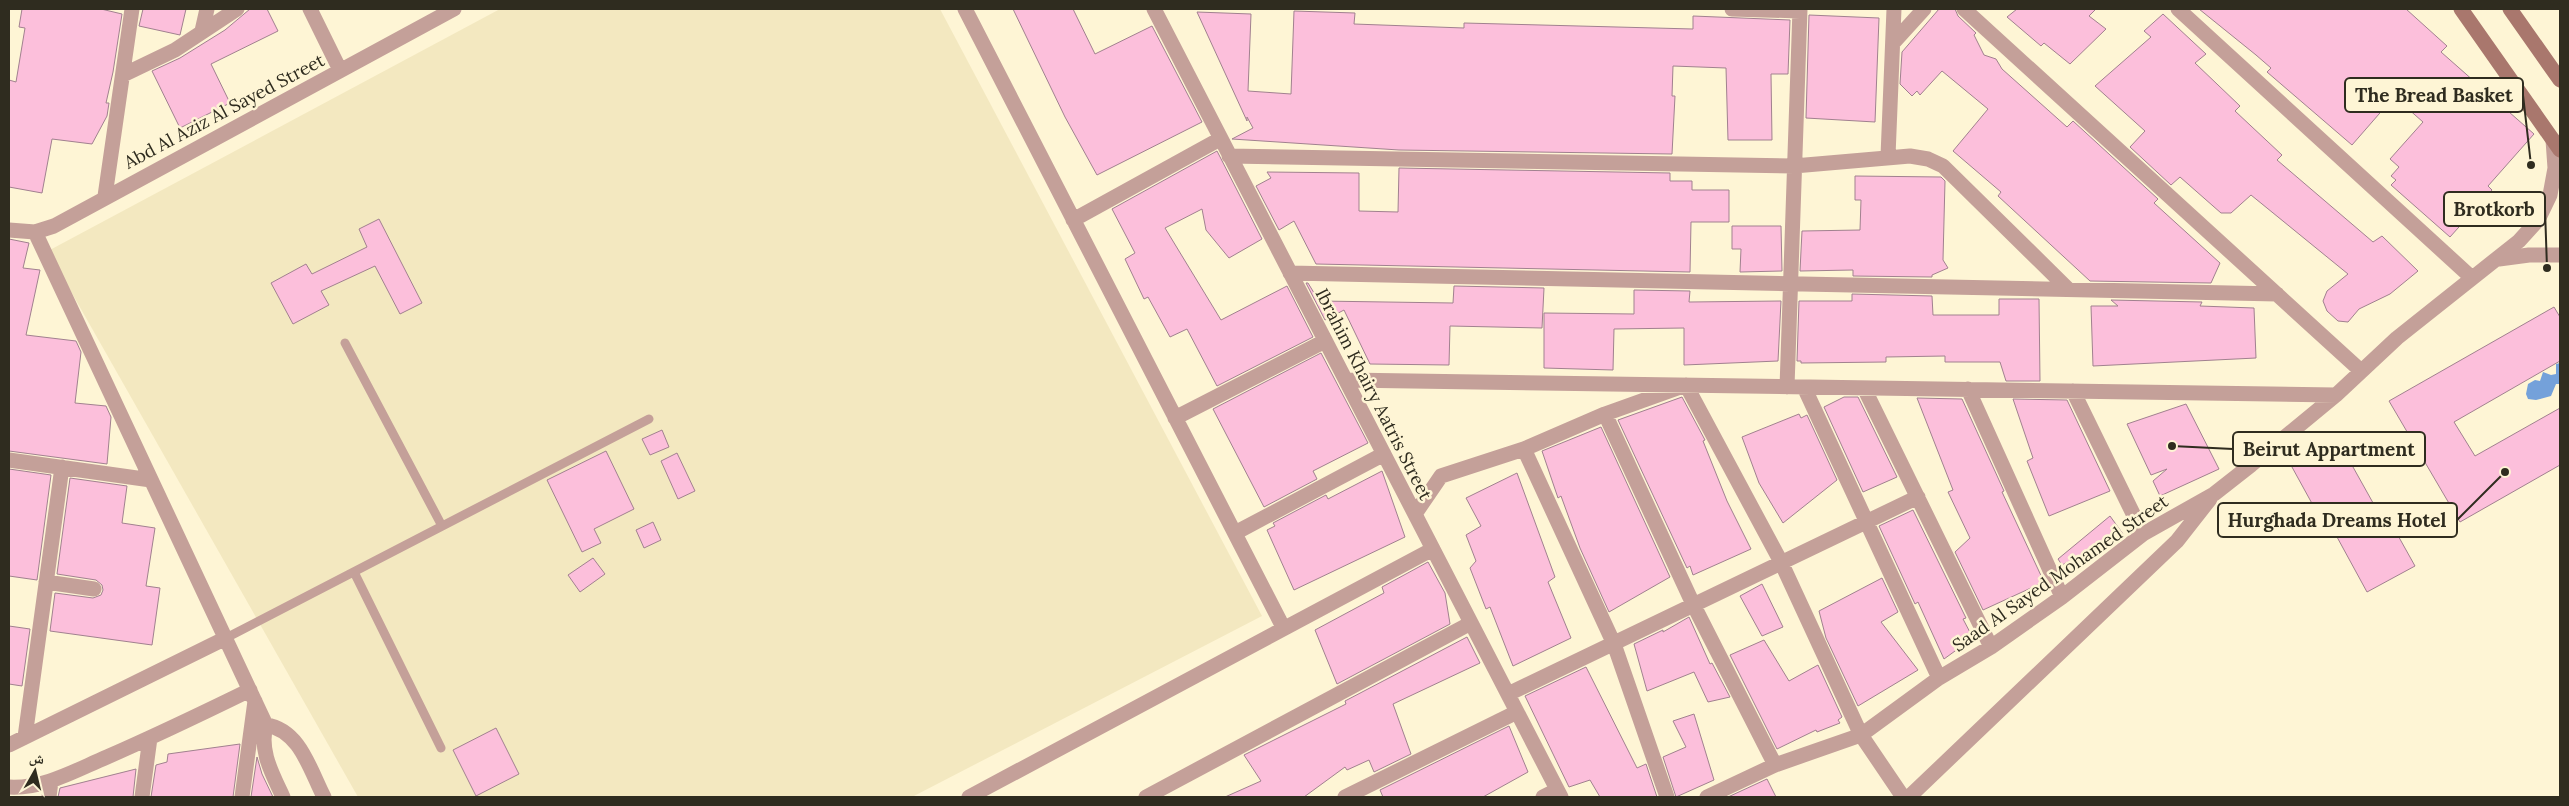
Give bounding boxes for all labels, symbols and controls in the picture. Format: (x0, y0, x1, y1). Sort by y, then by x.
street label: Abd Al Aziz Al Sayed Street (119, 48, 328, 174)
callout: The Bread Basket (2345, 78, 2523, 112)
text: The Bread Basket (2355, 83, 2514, 107)
callout: Brotkorb (2444, 192, 2545, 226)
text: Brotkorb (2453, 197, 2535, 221)
street label: Ibrahim Khairy Aatris Street (1310, 284, 1438, 504)
callout: Beirut Appartment (2233, 432, 2425, 466)
text: Beirut Appartment (2243, 437, 2416, 461)
street label: Saad Al Sayed Mohamed Street (1948, 489, 2172, 656)
callout: Hurghada Dreams Hotel (2218, 503, 2457, 537)
text: Hurghada Dreams Hotel (2228, 508, 2446, 532)
north arrow (10, 746, 60, 796)
text: ش (28, 748, 46, 768)

